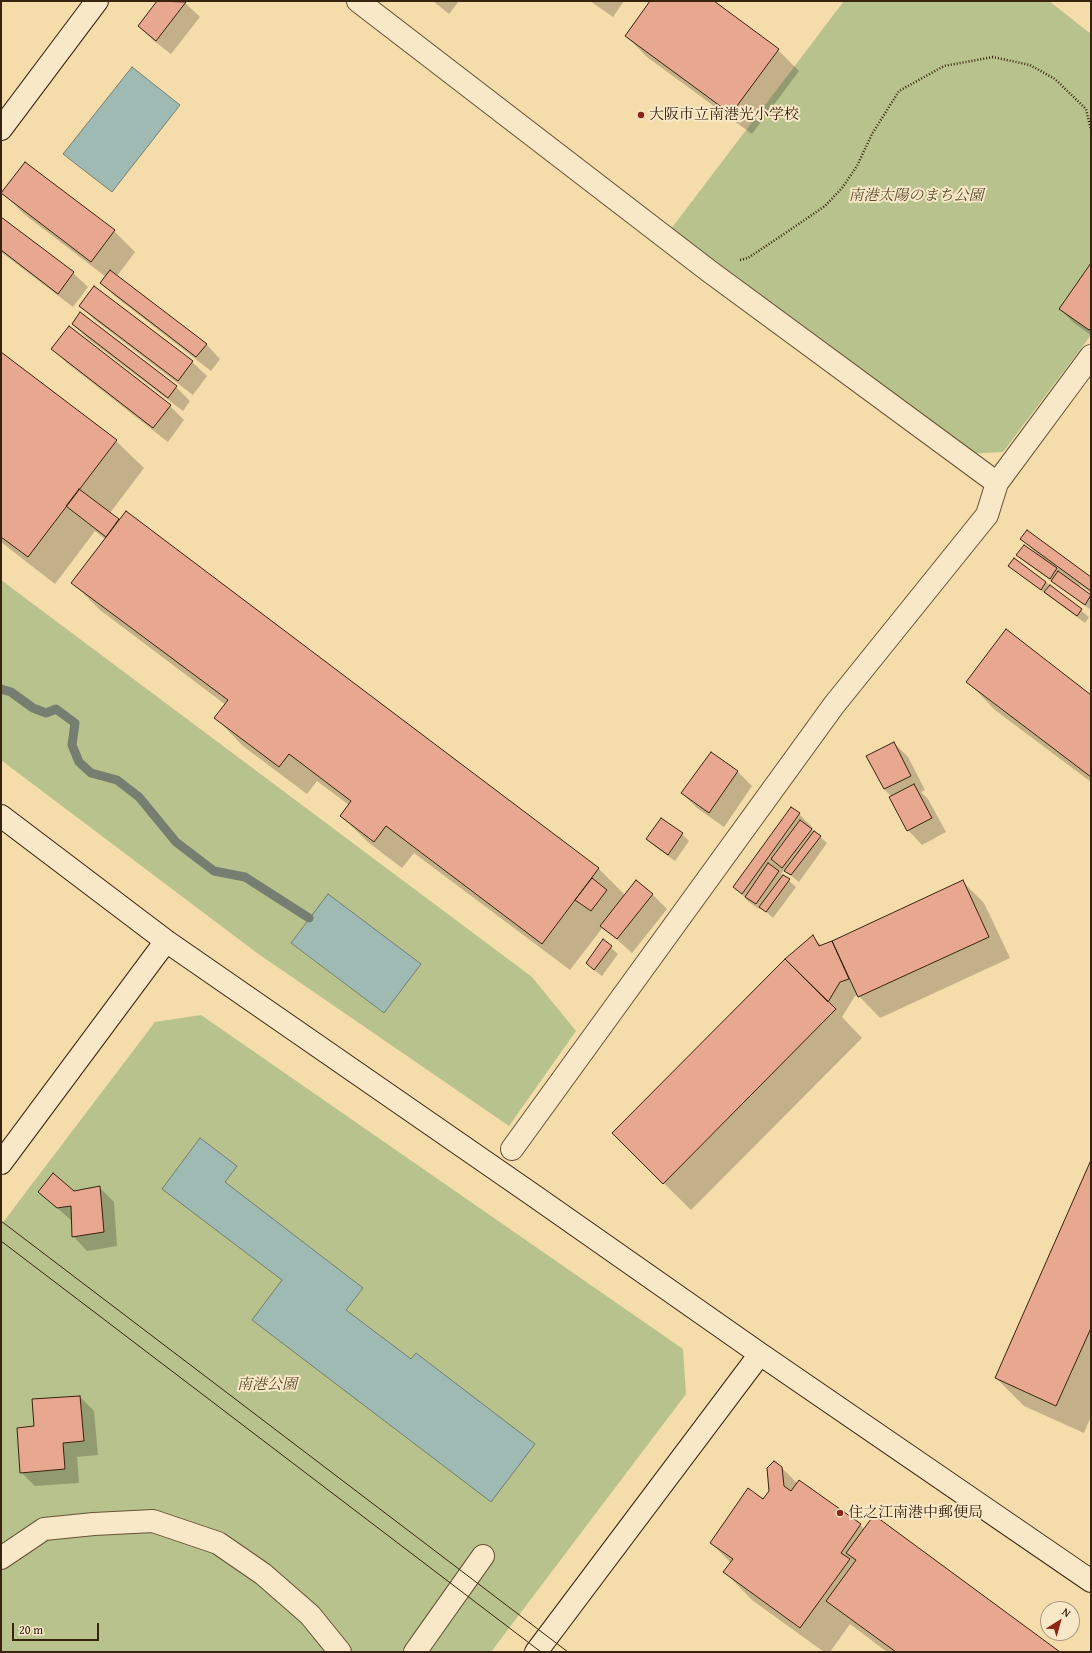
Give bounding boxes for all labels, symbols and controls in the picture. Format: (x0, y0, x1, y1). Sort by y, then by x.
place label: 大阪市立南港光小学校 (649, 106, 799, 124)
marker: 大阪市立南港光小学校 (636, 110, 646, 120)
park label: 南港太陽のまち公園 (849, 187, 983, 205)
park label: 南港公園 (237, 1376, 297, 1394)
place label: 住之江南港中郵便局 (848, 1504, 983, 1522)
marker: 住之江南港中郵便局 (835, 1508, 845, 1518)
north arrow (1040, 1601, 1080, 1641)
text: N (1059, 1604, 1074, 1621)
scale bar (14, 1615, 101, 1641)
text: 20 m (19, 1621, 43, 1638)

